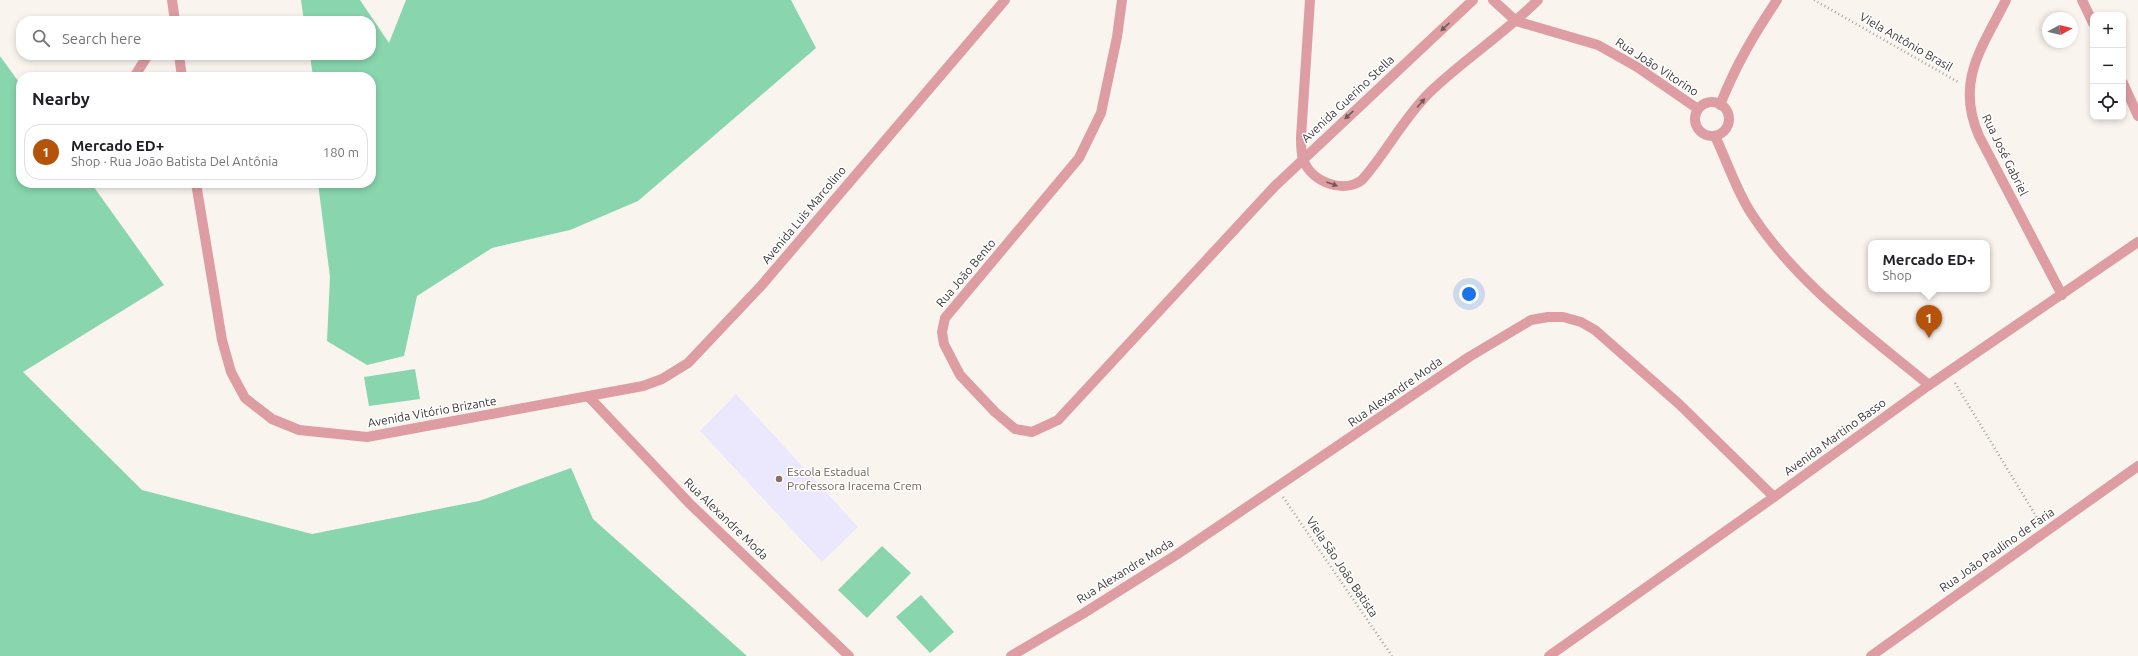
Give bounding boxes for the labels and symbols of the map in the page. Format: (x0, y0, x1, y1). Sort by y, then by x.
street label: Viela Antônio Brasil (1857, 10, 1955, 73)
north arrow (2042, 12, 2078, 48)
one-way arrow (1440, 22, 1450, 31)
street label: Rua João Vitorino (1613, 35, 1701, 98)
street label: Avenida Guerino Stella (1299, 52, 1396, 145)
one-way arrow (1416, 97, 1425, 108)
one-way arrow (1344, 110, 1354, 119)
street label: Rua José Gabriel (1980, 112, 2031, 198)
street label: Avenida Luis Marcolino (759, 163, 848, 266)
one-way arrow (1326, 181, 1338, 187)
street label: Rua João Bento (933, 236, 998, 309)
your location (1459, 284, 1479, 304)
pin: 1 (1916, 305, 1942, 338)
street label: Rua Alexandre Moda (1345, 354, 1444, 429)
street label: Avenida Vitório Brizante (366, 394, 497, 429)
street label: Avenida Martino Basso (1781, 395, 1888, 478)
place label: Escola Estadual Professora Iracema Crem (787, 465, 922, 492)
marker: Escola Estadual Professora Iracema Crem (774, 474, 784, 484)
street label: Rua Alexandre Moda (682, 475, 771, 562)
street label: Rua João Paulino de Faria (1937, 505, 2057, 594)
street label: Viela São João Batista (1304, 514, 1381, 619)
street label: Rua Alexandre Moda (1074, 536, 1175, 606)

